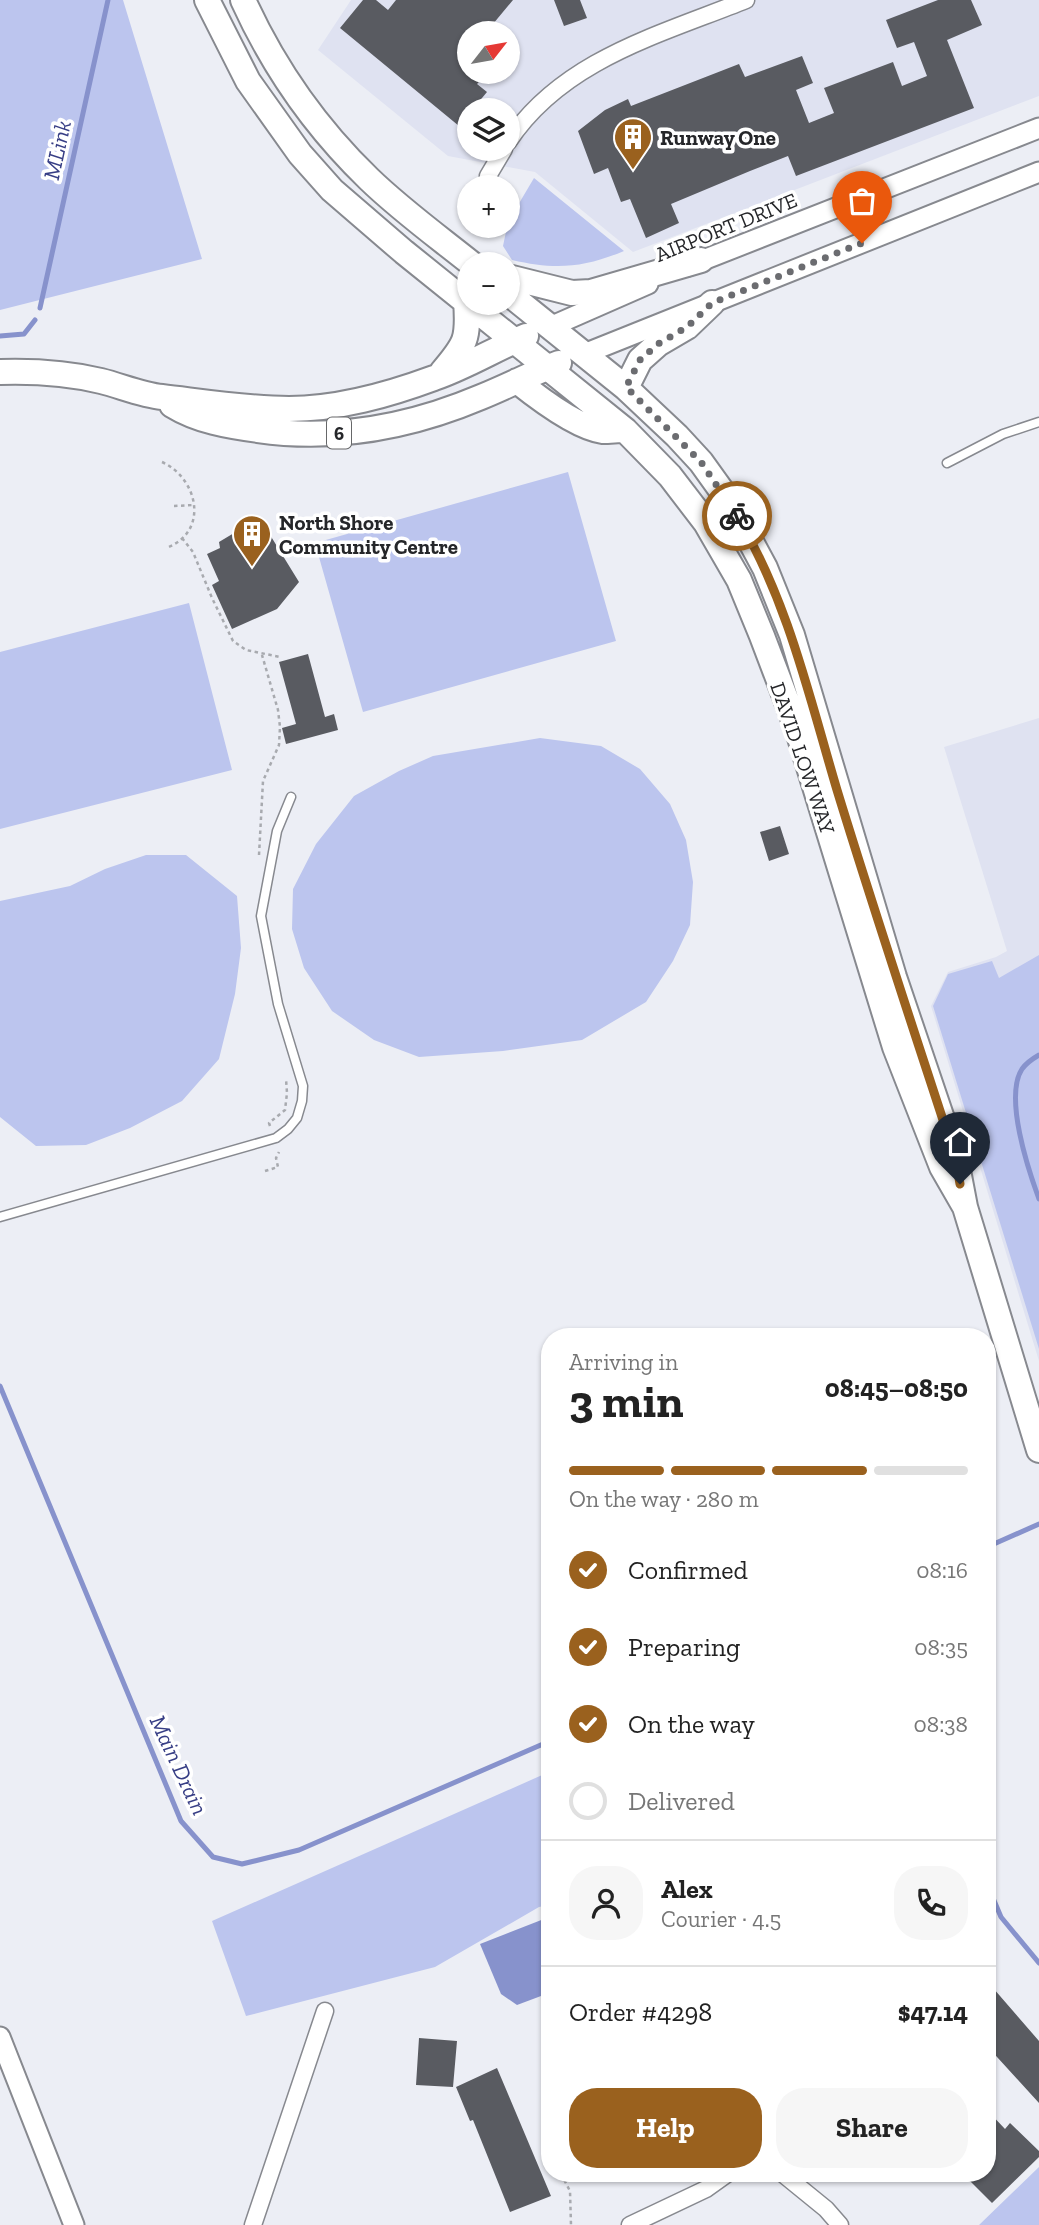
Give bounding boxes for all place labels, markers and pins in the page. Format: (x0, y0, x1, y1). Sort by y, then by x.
building icon: Runway One (612, 116, 654, 171)
place label: Runway One (660, 125, 776, 150)
pin (832, 171, 892, 243)
place label: North Shore Community Centre (279, 510, 458, 559)
building icon: North Shore Community Centre (231, 513, 273, 568)
pin (930, 1112, 990, 1184)

